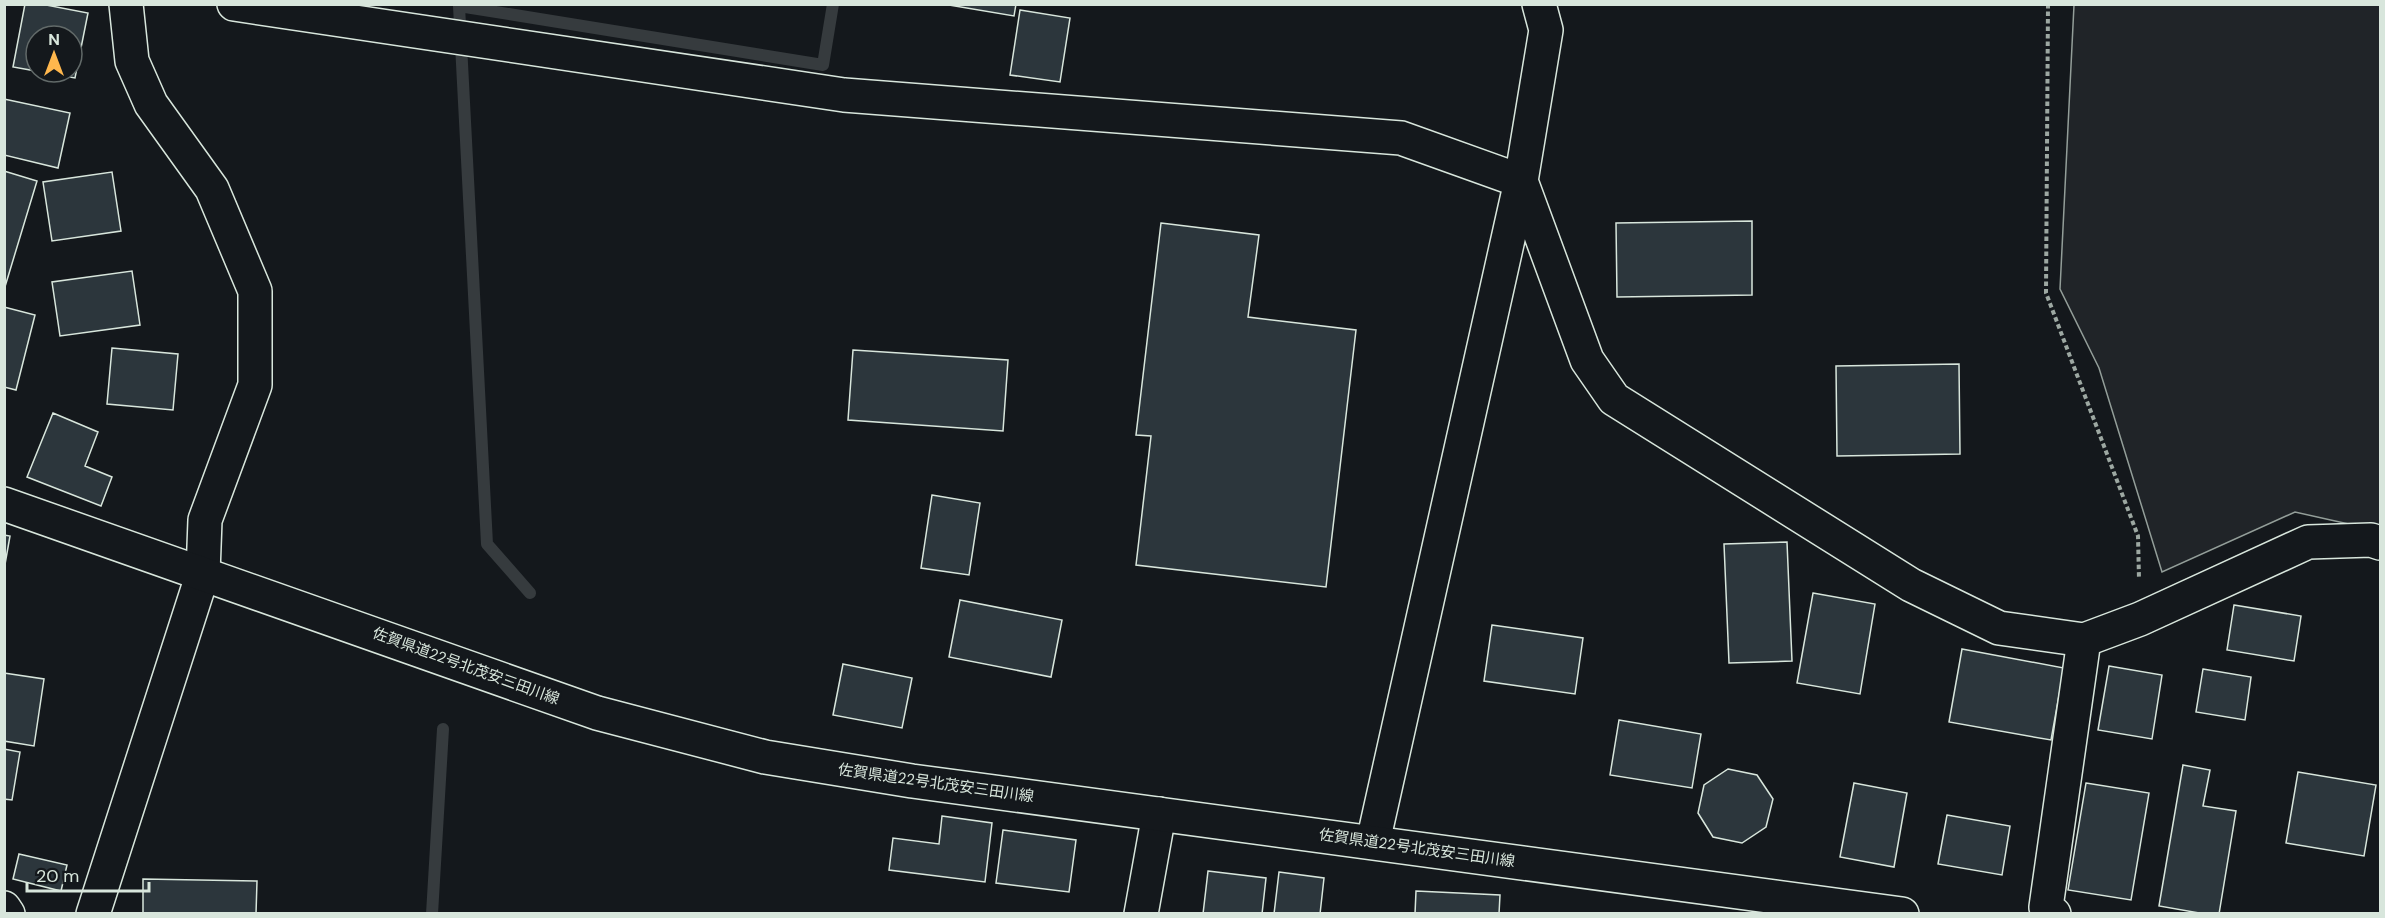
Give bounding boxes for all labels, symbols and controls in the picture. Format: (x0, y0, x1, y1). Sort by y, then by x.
north arrow (24, 24, 84, 84)
text: N (48, 29, 60, 50)
street label: 佐賀県道22号北茂安三田川線 (370, 623, 562, 709)
street label: 佐賀県道22号北茂安三田川線 (837, 759, 1035, 807)
street label: 佐賀県道22号北茂安三田川線 (1318, 824, 1516, 872)
scale bar (27, 855, 148, 893)
text: 20 m (36, 864, 79, 888)

